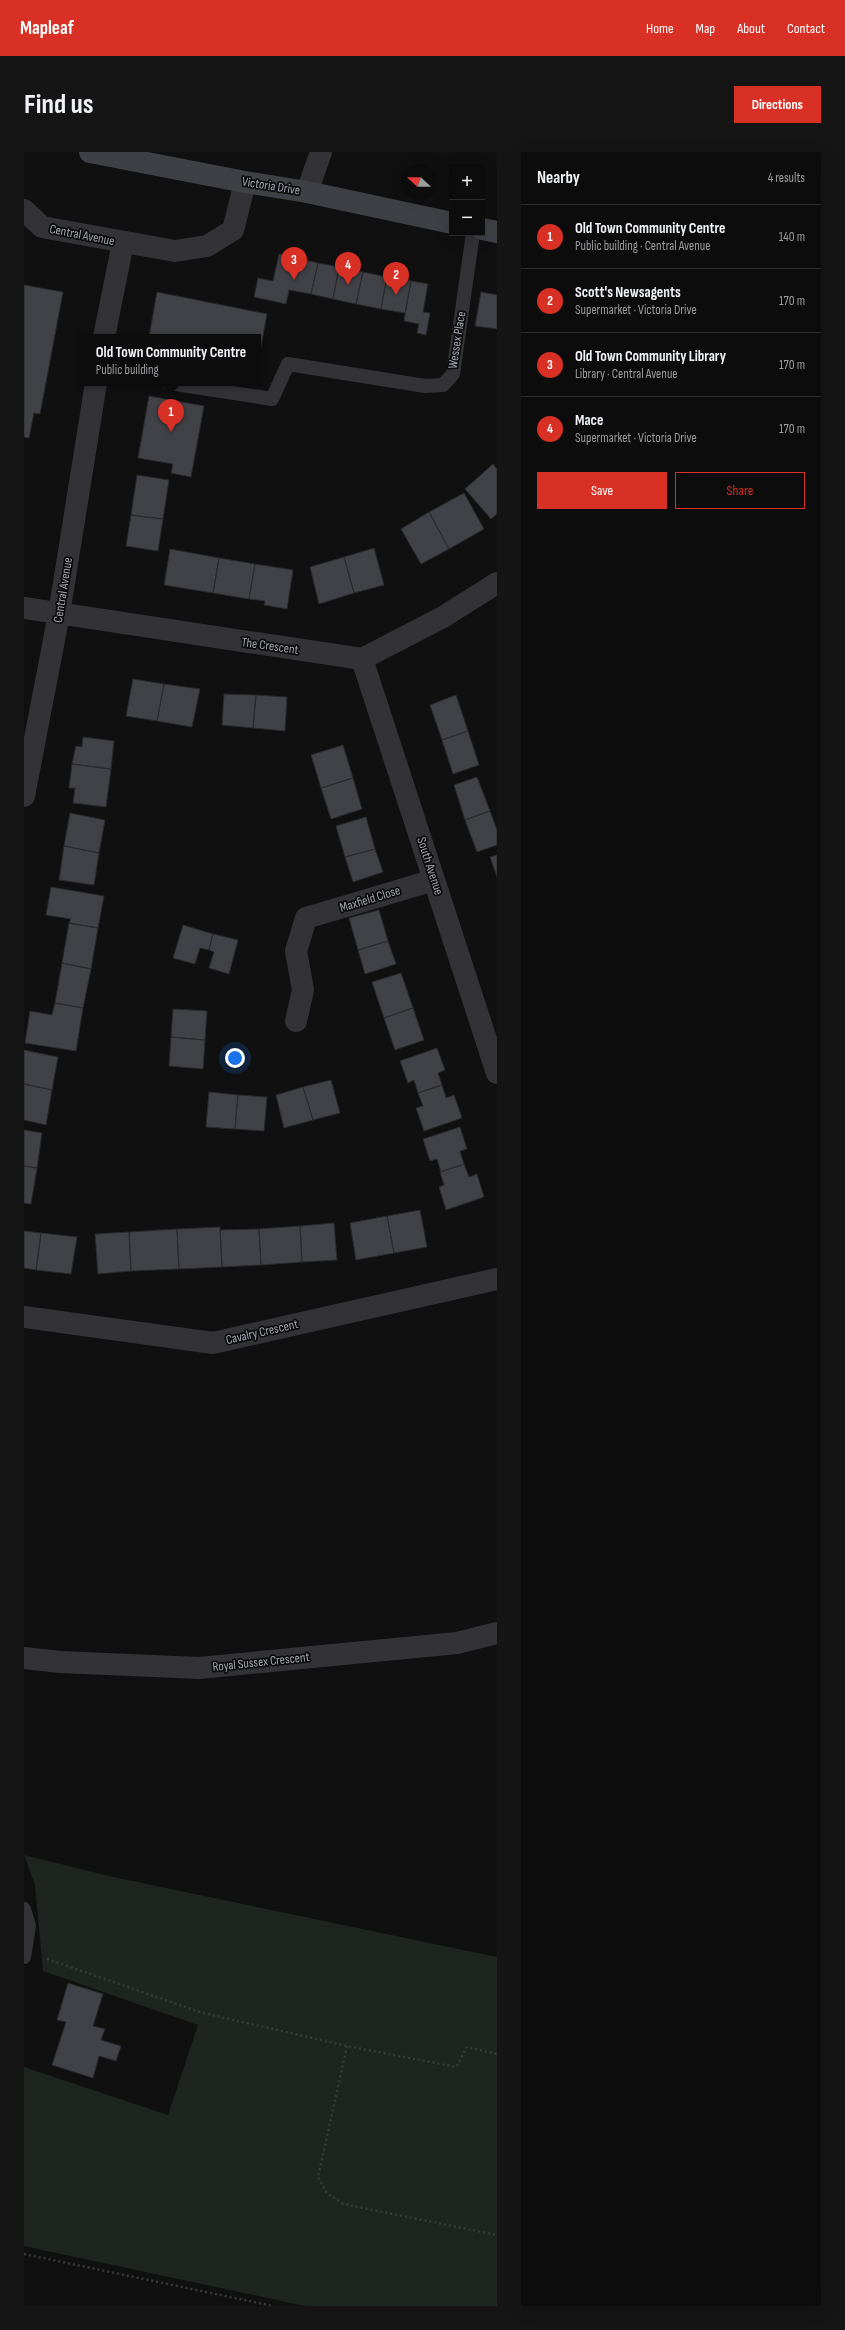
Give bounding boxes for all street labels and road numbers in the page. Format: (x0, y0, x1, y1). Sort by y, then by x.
street label: Victoria Drive (241, 174, 301, 198)
street label: Central Avenue (48, 221, 116, 249)
street label: Wessex Place (445, 310, 469, 370)
street label: Central Avenue (50, 556, 76, 624)
street label: The Crescent (240, 634, 300, 658)
street label: South Avenue (413, 835, 447, 897)
street label: Maxfield Close (338, 882, 402, 916)
street label: Cavalry Crescent (224, 1316, 300, 1348)
street label: Royal Sussex Crescent (212, 1649, 310, 1675)

